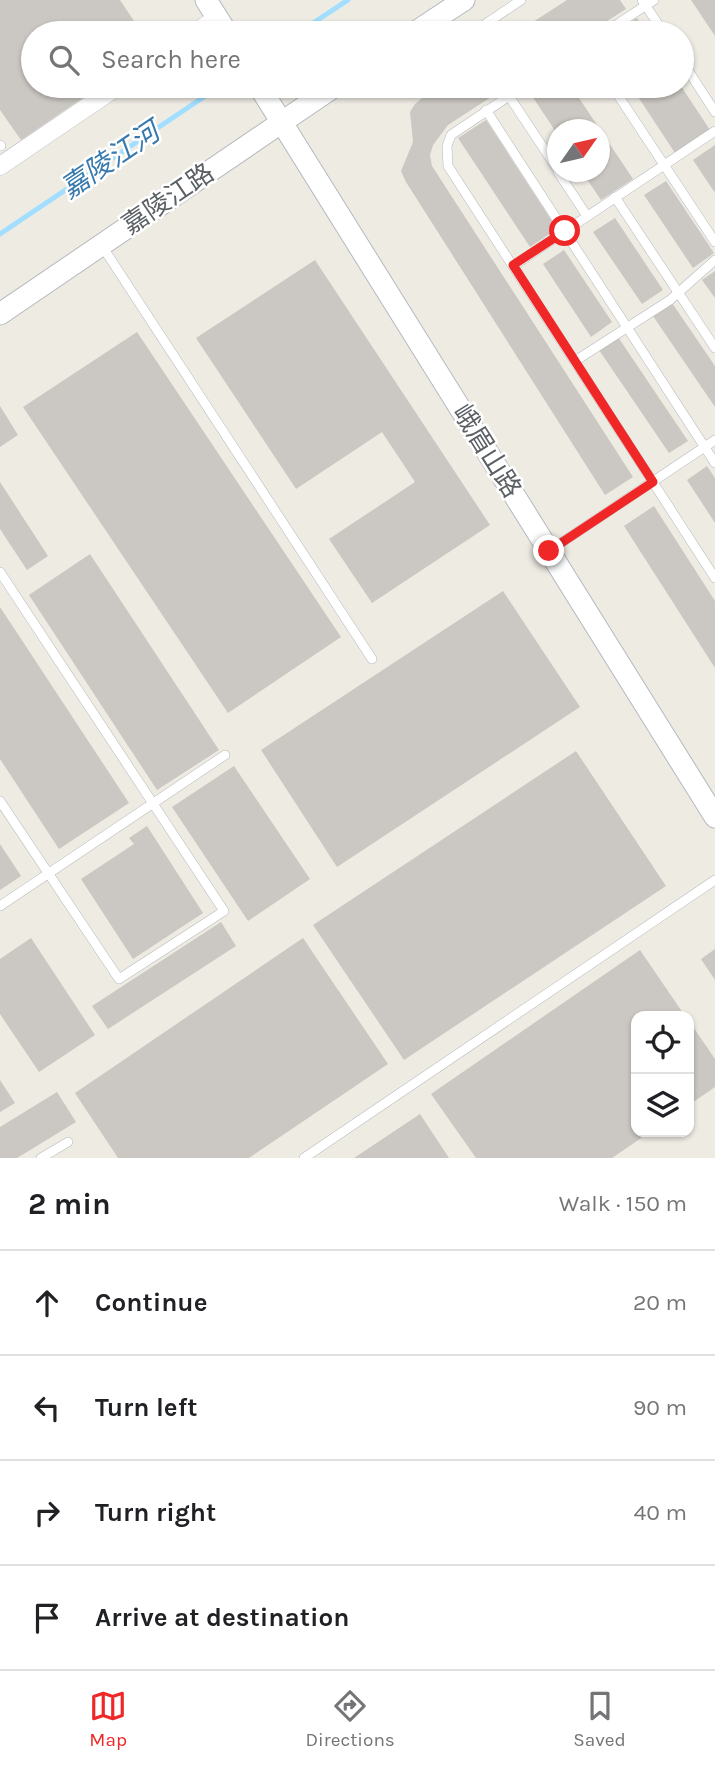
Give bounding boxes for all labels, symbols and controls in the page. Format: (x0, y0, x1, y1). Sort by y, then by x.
search box (21, 21, 694, 98)
icon: search (45, 41, 83, 79)
text: Search here (101, 44, 241, 75)
water label: 嘉陵江河 (54, 112, 170, 205)
north arrow (547, 119, 610, 182)
street label: 嘉陵江路 (116, 157, 220, 241)
route start (549, 215, 580, 246)
street label: 峨眉山路 (446, 399, 528, 503)
route end (533, 535, 564, 566)
map controls (631, 1011, 694, 1137)
button: locate (631, 1011, 694, 1074)
button: layers (631, 1074, 694, 1137)
text: 2 min (28, 1186, 111, 1222)
text: Walk · 150 m (559, 1190, 687, 1217)
icon: ahead (28, 1284, 66, 1322)
text: Continue (95, 1287, 207, 1318)
text: 20 m (633, 1289, 687, 1316)
icon: left (28, 1389, 66, 1427)
text: Turn left (95, 1392, 197, 1423)
text: 90 m (633, 1394, 687, 1421)
icon: right (28, 1494, 66, 1532)
text: Turn right (95, 1497, 216, 1528)
text: 40 m (634, 1499, 687, 1526)
icon: arrive (28, 1599, 66, 1637)
text: Arrive at destination (95, 1602, 349, 1633)
tab: Map (89, 1687, 127, 1751)
tab: Directions (306, 1687, 395, 1751)
tab: Saved (573, 1687, 626, 1751)

